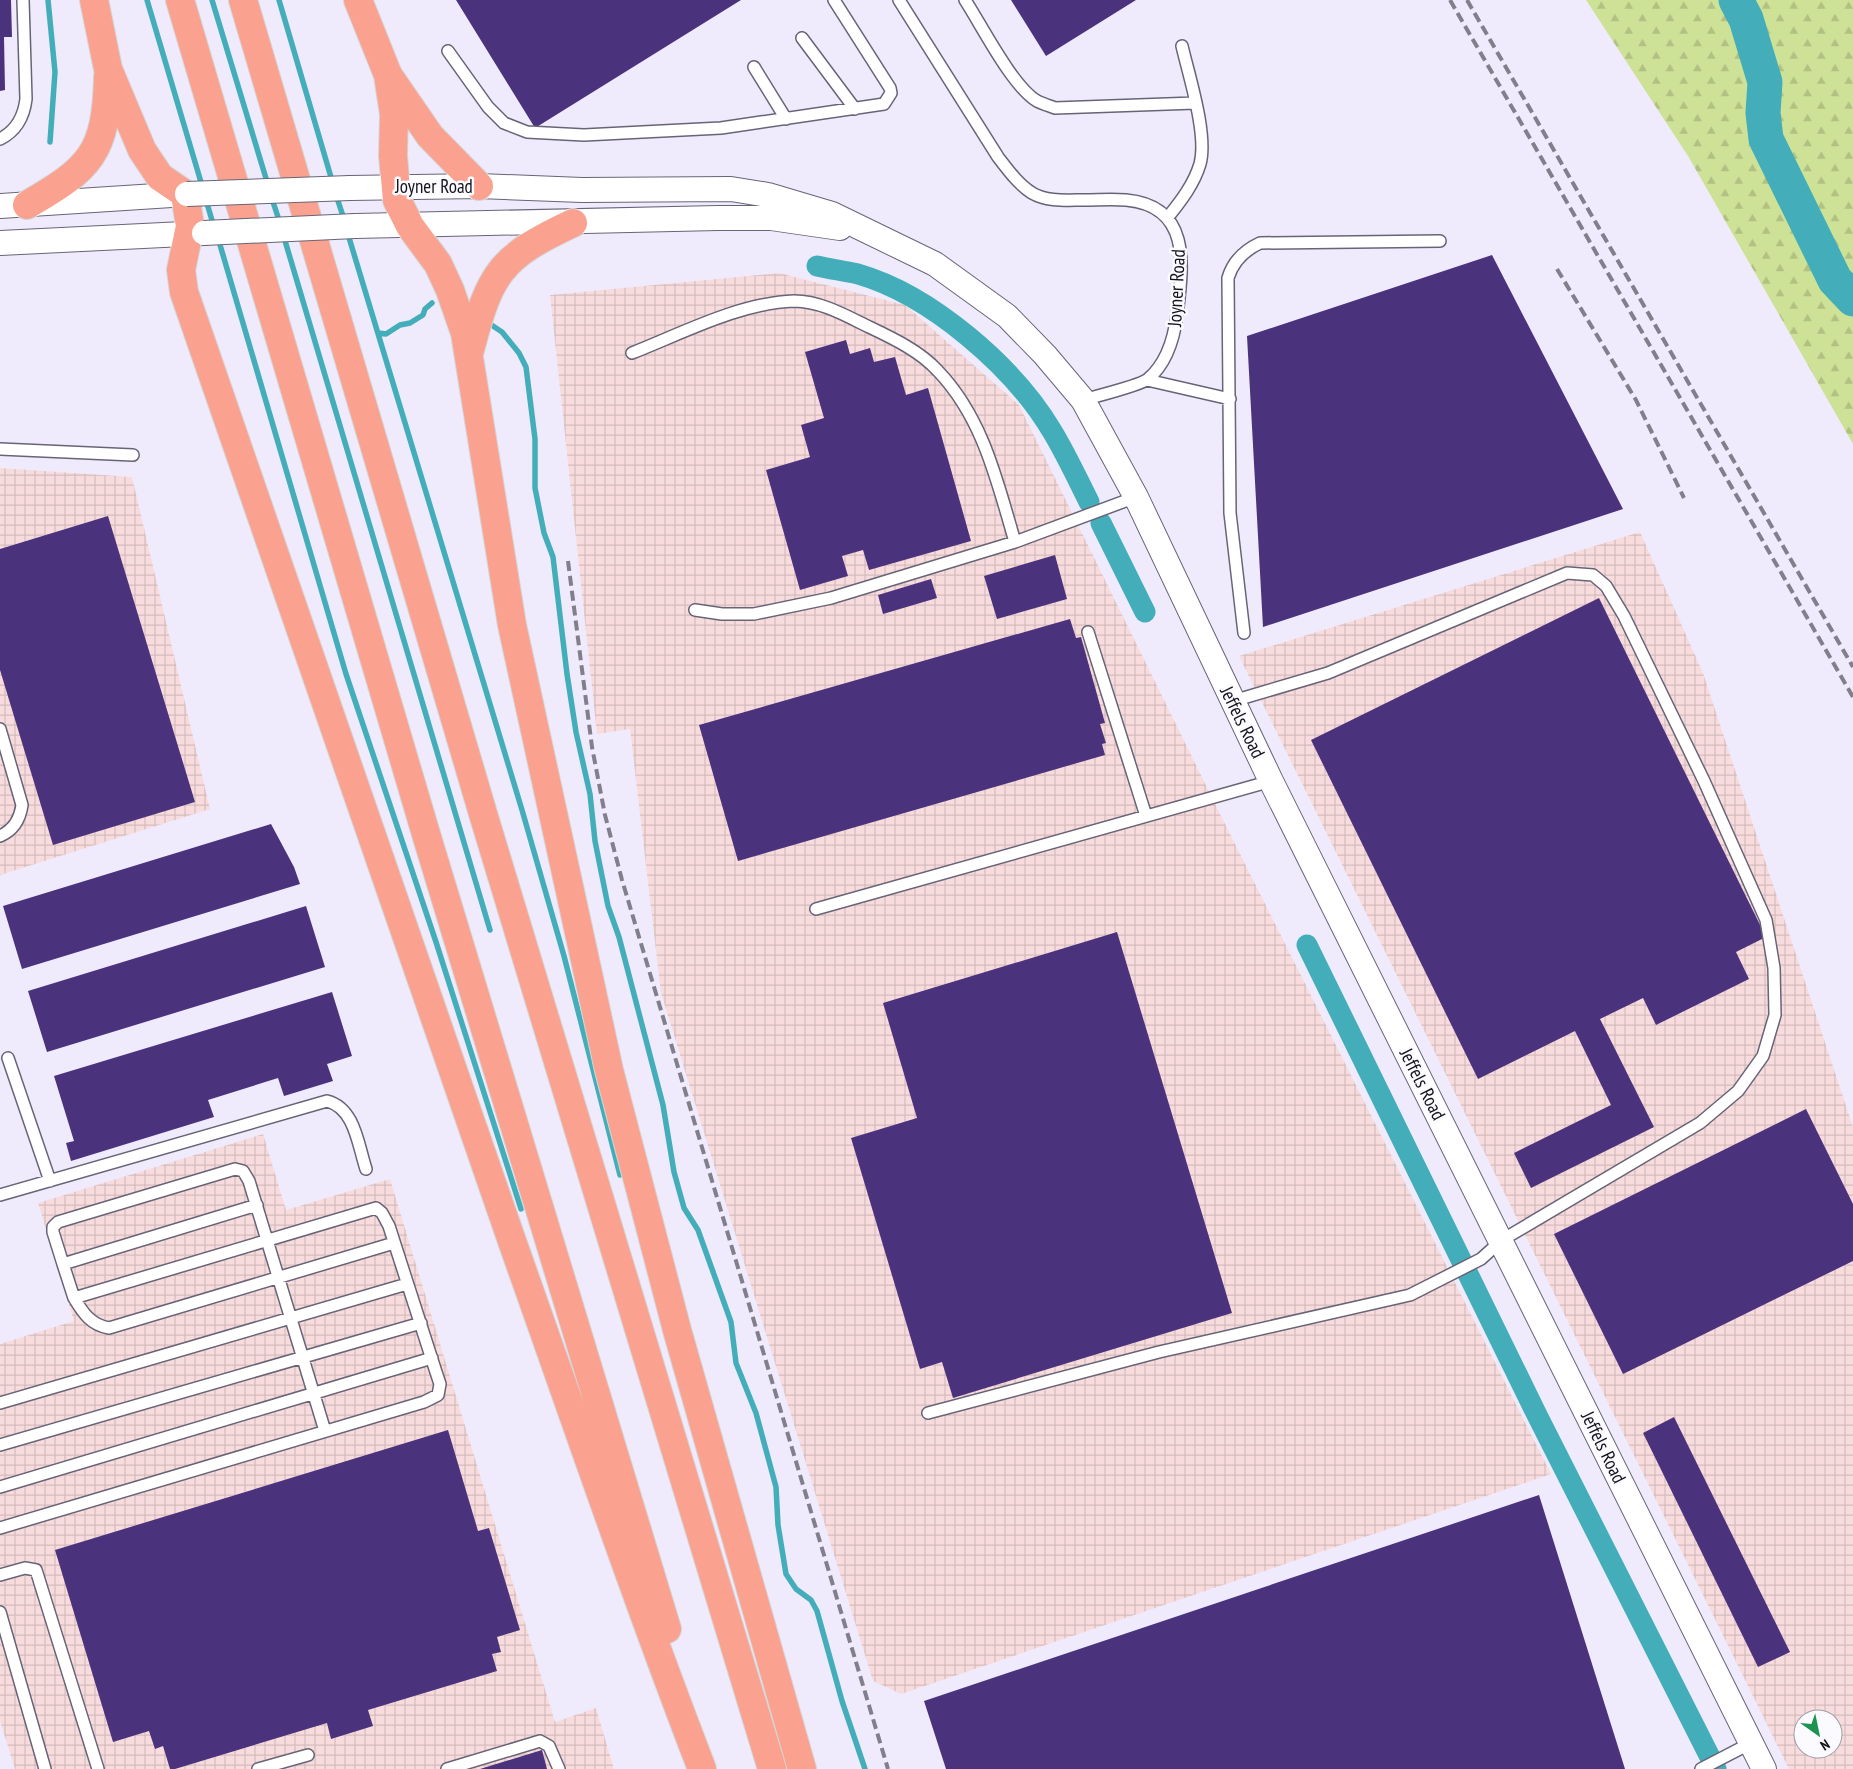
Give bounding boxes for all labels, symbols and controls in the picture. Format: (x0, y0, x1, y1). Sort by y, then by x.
street label: Joyner Road (394, 174, 473, 198)
street label: Joyner Road (1162, 249, 1190, 328)
street label: Jeffels Road (1215, 681, 1271, 762)
street label: Jeffels Road (1394, 1043, 1451, 1124)
street label: Jeffels Road (1576, 1406, 1632, 1487)
north arrow (1793, 1709, 1843, 1759)
text: N (1817, 1735, 1833, 1755)

